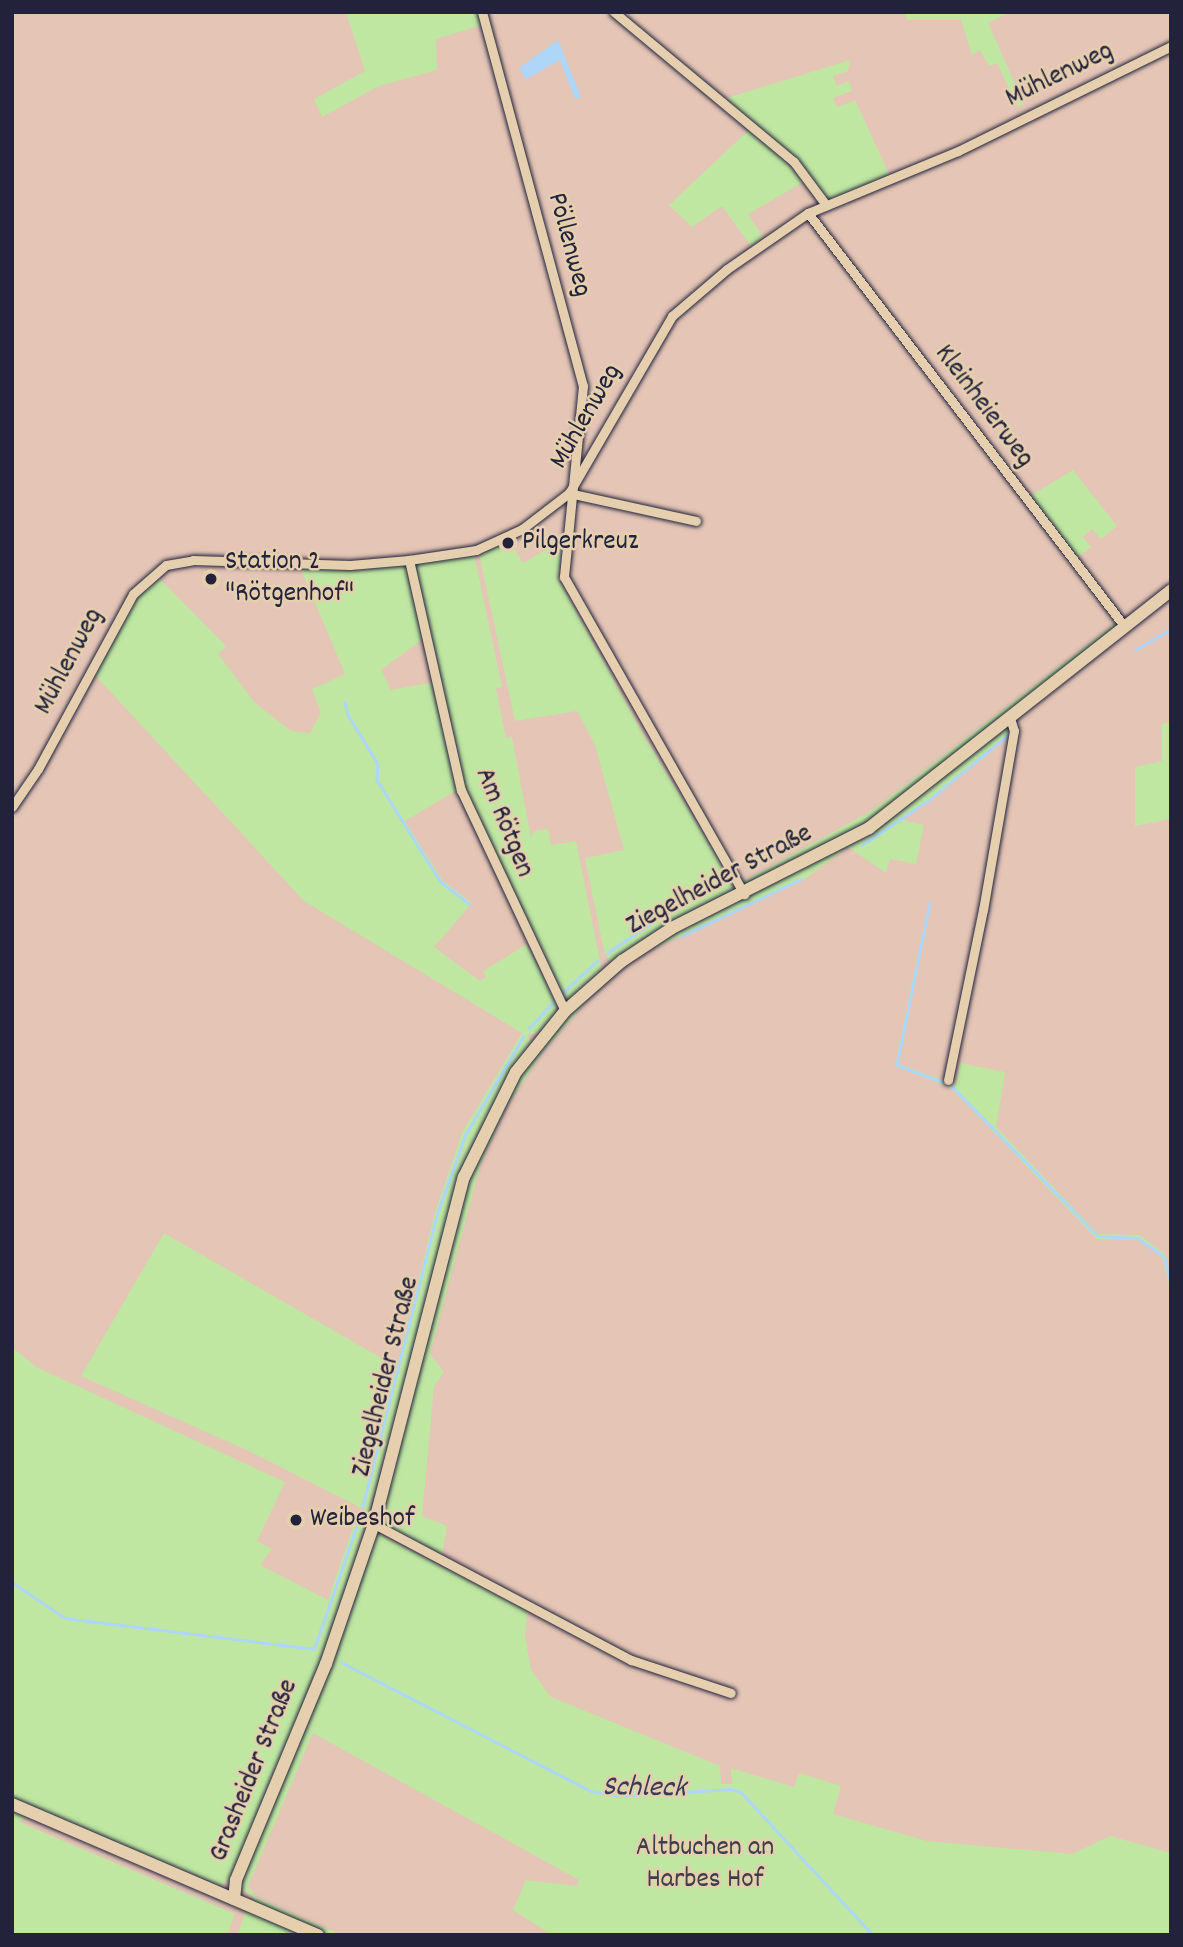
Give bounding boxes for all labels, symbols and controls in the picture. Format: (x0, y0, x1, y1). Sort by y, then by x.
street label: Mühlenweg (1001, 36, 1119, 116)
street label: Pöllenweg (538, 189, 598, 301)
street label: Kleinheierweg (926, 339, 1040, 475)
street label: Mühlenweg (543, 358, 631, 476)
place label: Pilgerkreuz (522, 526, 638, 560)
marker: Pilgerkreuz (500, 535, 516, 551)
place label: Station 2 "Rötgenhof" (225, 546, 354, 612)
marker: Station 2 "Rötgenhof" (203, 571, 219, 587)
street label: Mühlenweg (28, 603, 112, 721)
street label: Am Rötgen (466, 763, 540, 883)
street label: Ziegelheider Straße (621, 818, 819, 944)
street label: Ziegelheider Straße (346, 1273, 428, 1481)
place label: Weibeshof (310, 1503, 415, 1537)
marker: Weibeshof (288, 1512, 304, 1528)
street label: Grasheider Straße (203, 1675, 307, 1867)
water label: Schleck (602, 1771, 686, 1809)
park label: Altbuchen an Harbes Hof (636, 1832, 774, 1898)

